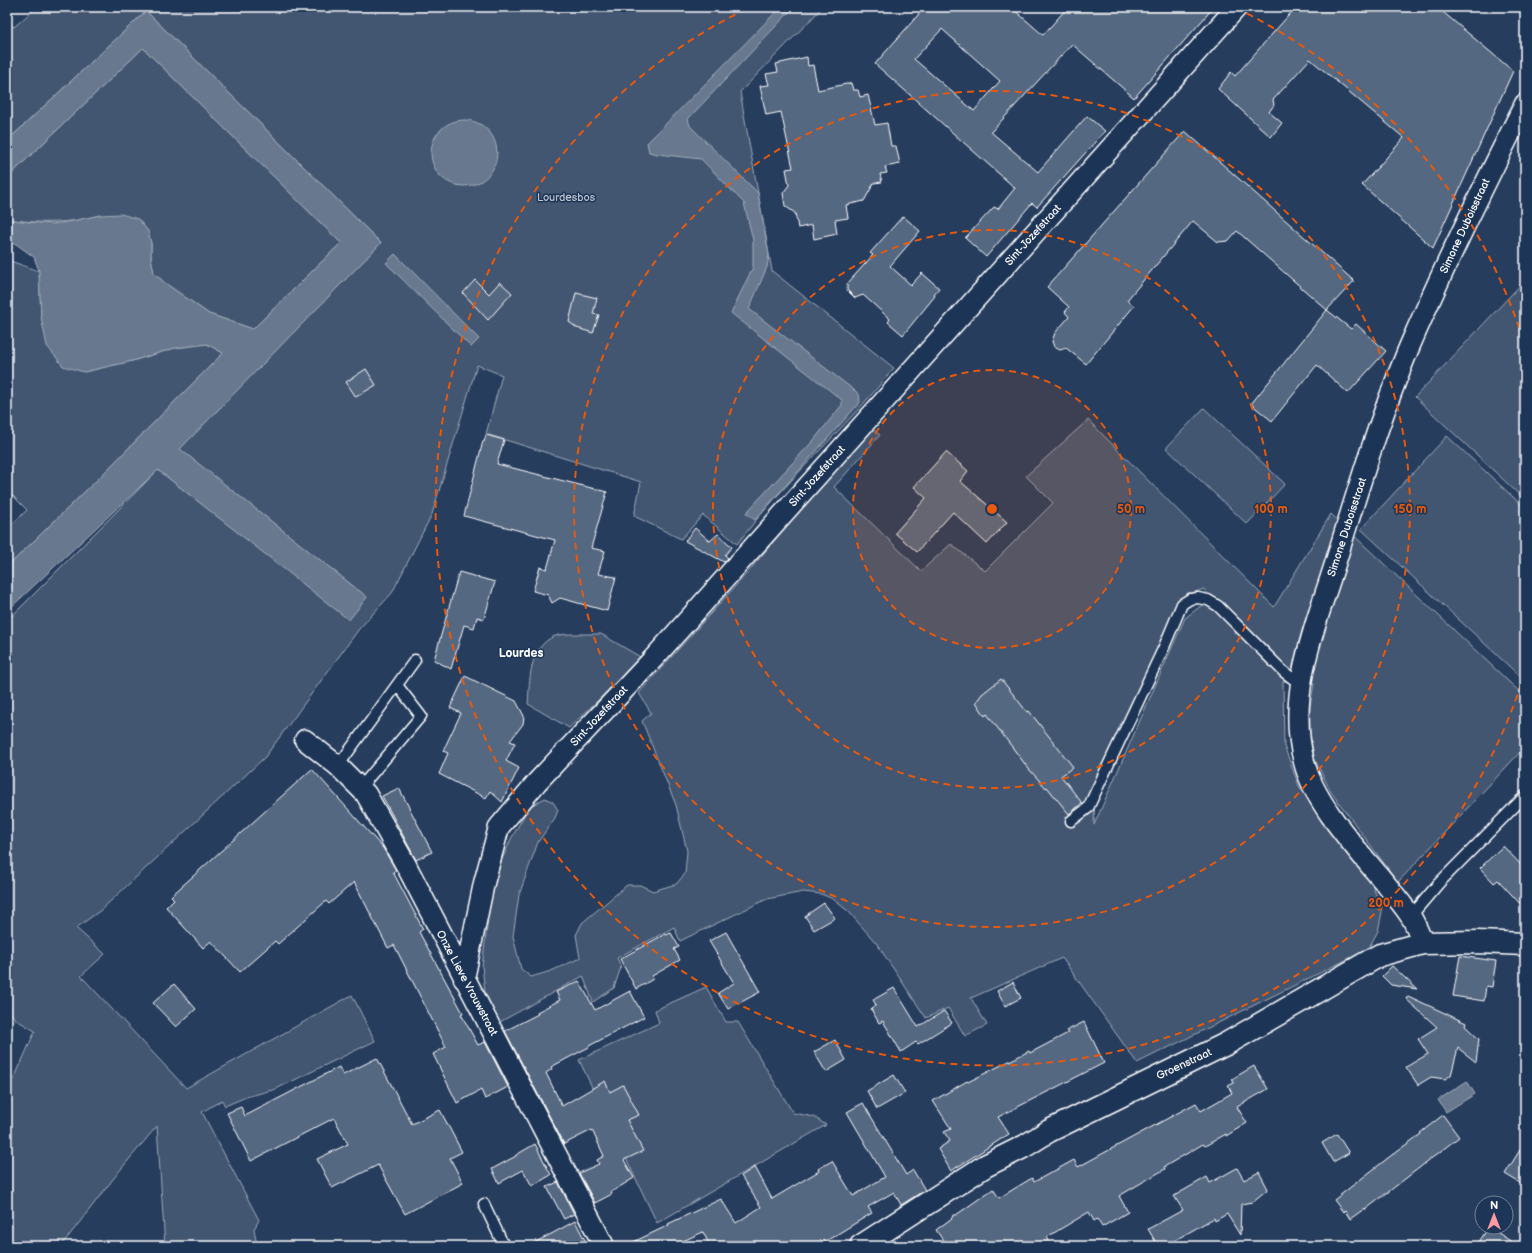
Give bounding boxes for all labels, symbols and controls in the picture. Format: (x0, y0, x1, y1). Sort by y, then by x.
street label: Simone Duboisstraat (1437, 176, 1493, 276)
park label: Lourdesbos (537, 191, 596, 204)
street label: Sint-Jozefstraat (1002, 201, 1064, 268)
street label: Sint-Jozefstraat (786, 442, 848, 509)
street label: Simone Duboisstraat (1325, 475, 1369, 578)
centre of rings (985, 502, 999, 516)
text: 50 m (1117, 502, 1145, 517)
text: 100 m (1254, 502, 1288, 517)
text: 150 m (1394, 502, 1426, 517)
district label: Lourdes (499, 646, 543, 661)
street label: Sint-Jozefstraat (568, 683, 631, 749)
text: 200 m (1368, 896, 1404, 911)
street label: Onze Lieve Vrouwstraat (434, 928, 501, 1038)
street label: Groenstraat (1154, 1045, 1214, 1082)
north arrow (1474, 1195, 1514, 1235)
text: N (1490, 1199, 1498, 1212)

